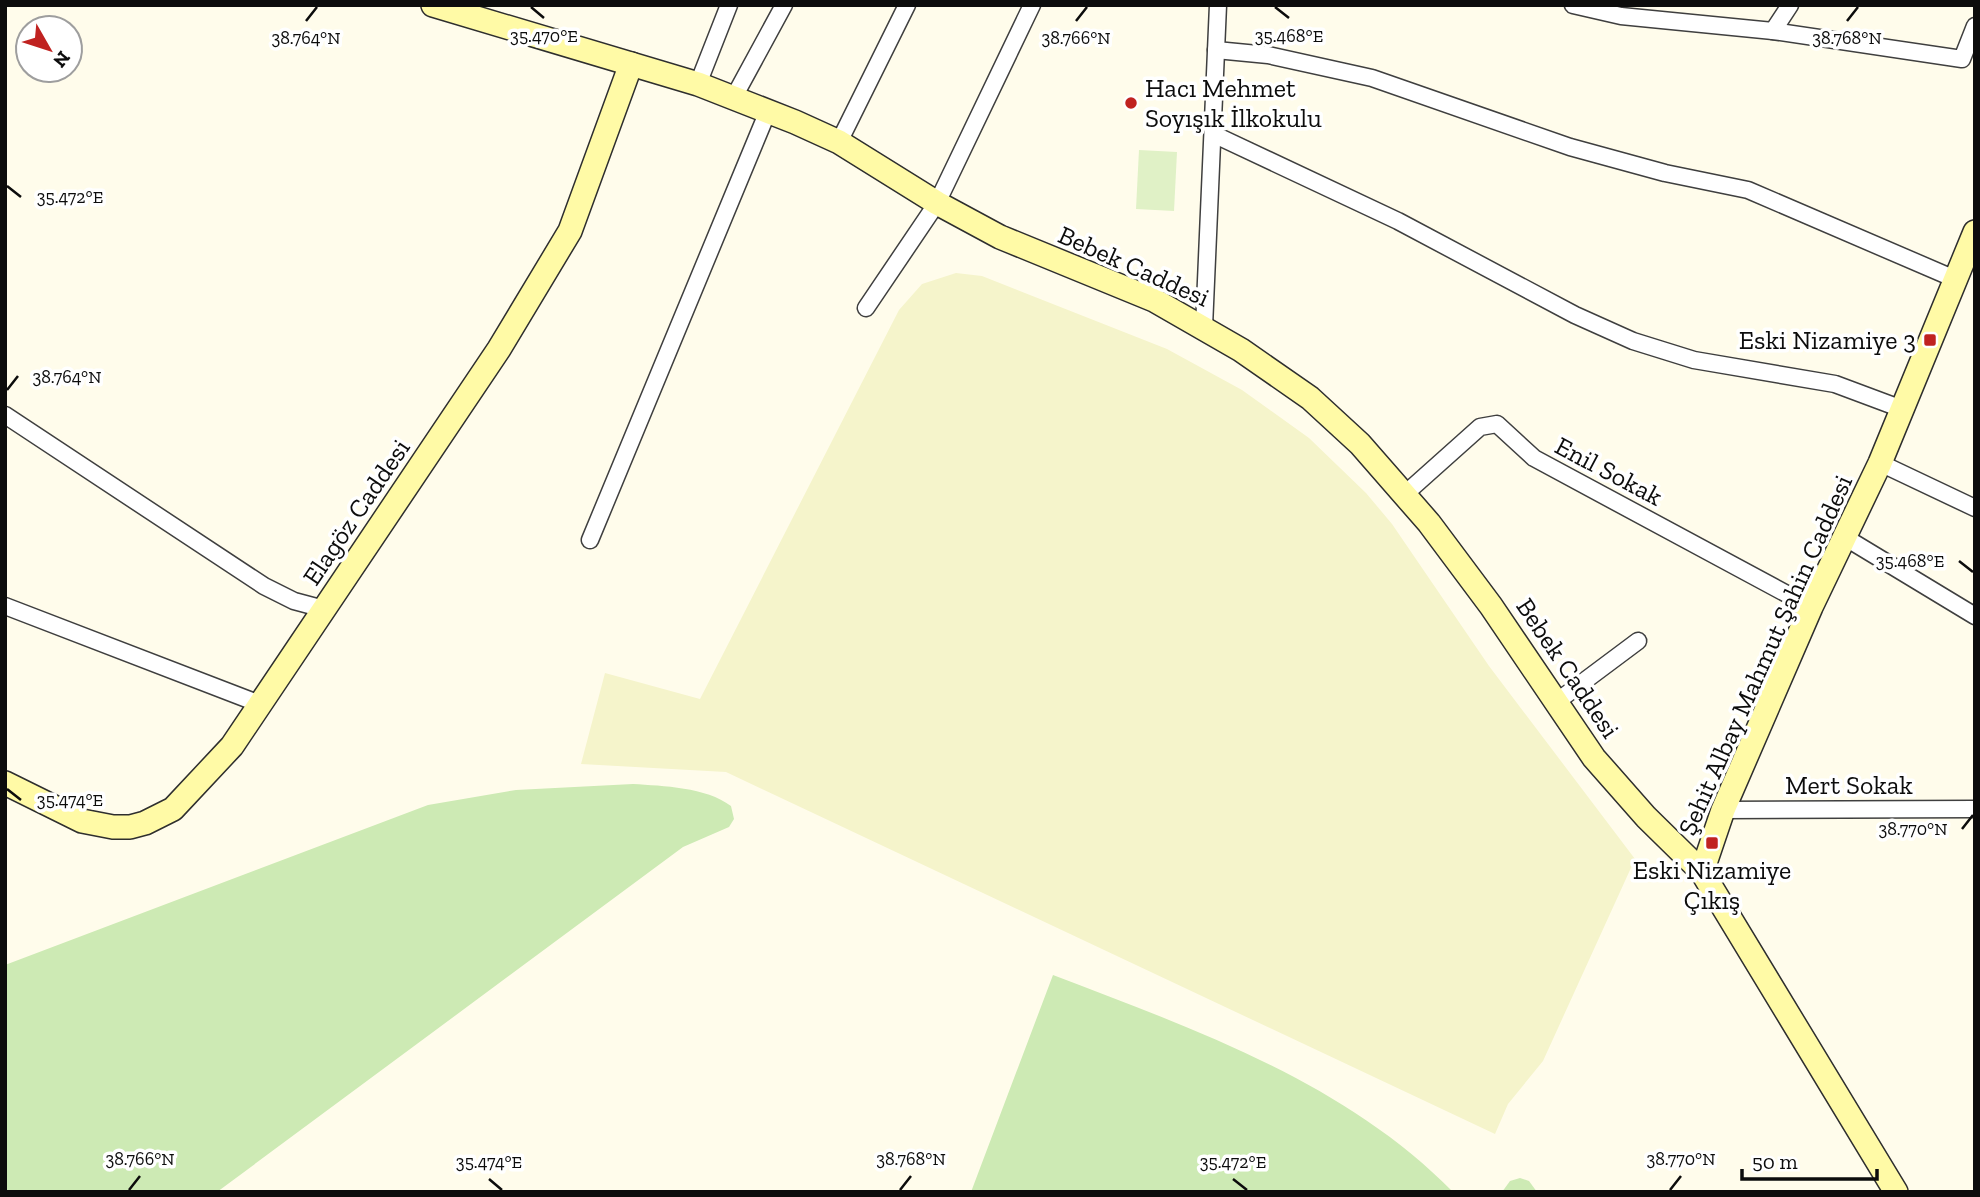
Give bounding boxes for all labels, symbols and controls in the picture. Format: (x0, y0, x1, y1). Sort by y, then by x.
north arrow (14, 14, 84, 84)
text: 35.470°E (510, 25, 578, 47)
text: 35.468°E (1255, 25, 1323, 47)
text: 38.764°N (272, 27, 341, 49)
text: 38.766°N (1041, 27, 1111, 49)
text: 38.768°N (1812, 27, 1882, 49)
text: N (48, 47, 75, 72)
place label: Hacı Mehmet Soyışık İlkokulu (1145, 72, 1322, 134)
marker: Hacı Mehmet Soyışık İlkokulu (1123, 95, 1139, 111)
text: 35.472°E (37, 186, 103, 208)
street label: Bebek Caddesi (1053, 218, 1215, 314)
place label: Eski Nizamiye 3 (1739, 324, 1916, 356)
marker: Eski Nizamiye 3 (1922, 332, 1938, 348)
text: 38.764°N (33, 366, 102, 388)
street label: Enil Sokak (1550, 429, 1669, 513)
street label: Elagöz Caddesi (295, 433, 417, 591)
street label: Şehit Albay Mahmut Şahin Caddesi (1671, 470, 1859, 840)
text: 35.468°E (1876, 550, 1944, 572)
street label: Bebek Caddesi (1509, 592, 1627, 744)
street label: Mert Sokak (1785, 769, 1913, 801)
text: 35.474°E (37, 789, 103, 811)
text: 38.770°N (1879, 818, 1947, 840)
marker: Eski Nizamiye Çıkış (1704, 835, 1720, 851)
place label: Eski Nizamiye Çıkış (1633, 854, 1791, 916)
scale bar (1742, 1138, 1877, 1182)
text: 38.766°N (105, 1148, 175, 1170)
text: 38.768°N (876, 1148, 946, 1170)
text: 38.770°N (1647, 1148, 1715, 1170)
text: 50 m (1752, 1149, 1798, 1174)
text: 35.474°E (456, 1151, 522, 1173)
text: 35.472°E (1200, 1151, 1266, 1173)

